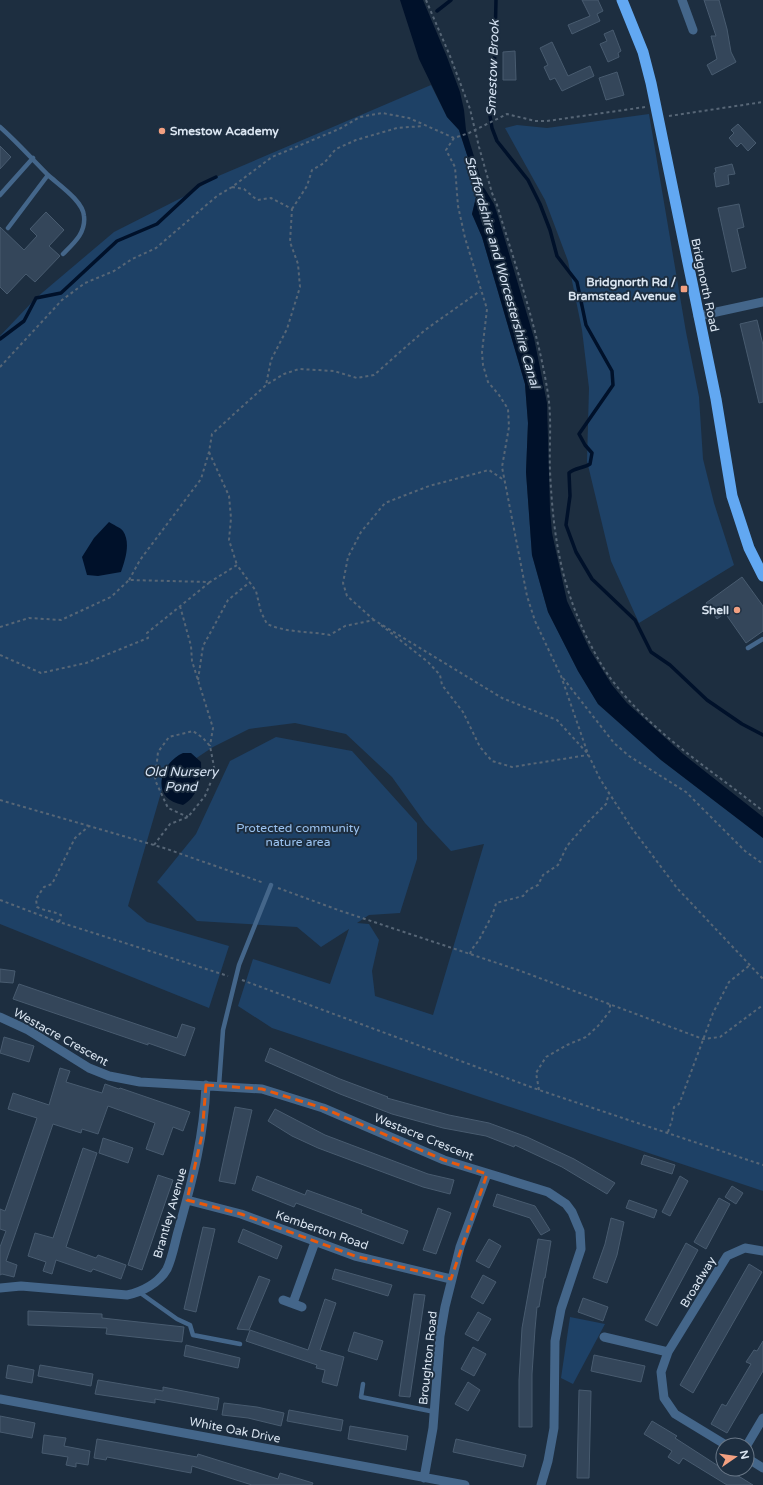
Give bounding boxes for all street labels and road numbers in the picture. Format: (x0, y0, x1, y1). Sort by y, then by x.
street label: Bridgnorth Road (688, 237, 722, 333)
street label: Westacre Crescent (11, 1005, 111, 1069)
street label: Westacre Crescent (372, 1111, 476, 1164)
street label: Brantley Avenue (150, 1166, 190, 1260)
street label: Kemberton Road (274, 1208, 370, 1252)
street label: Broadway (677, 1254, 719, 1310)
street label: Broughton Road (416, 1310, 440, 1406)
street label: White Oak Drive (188, 1414, 282, 1446)

